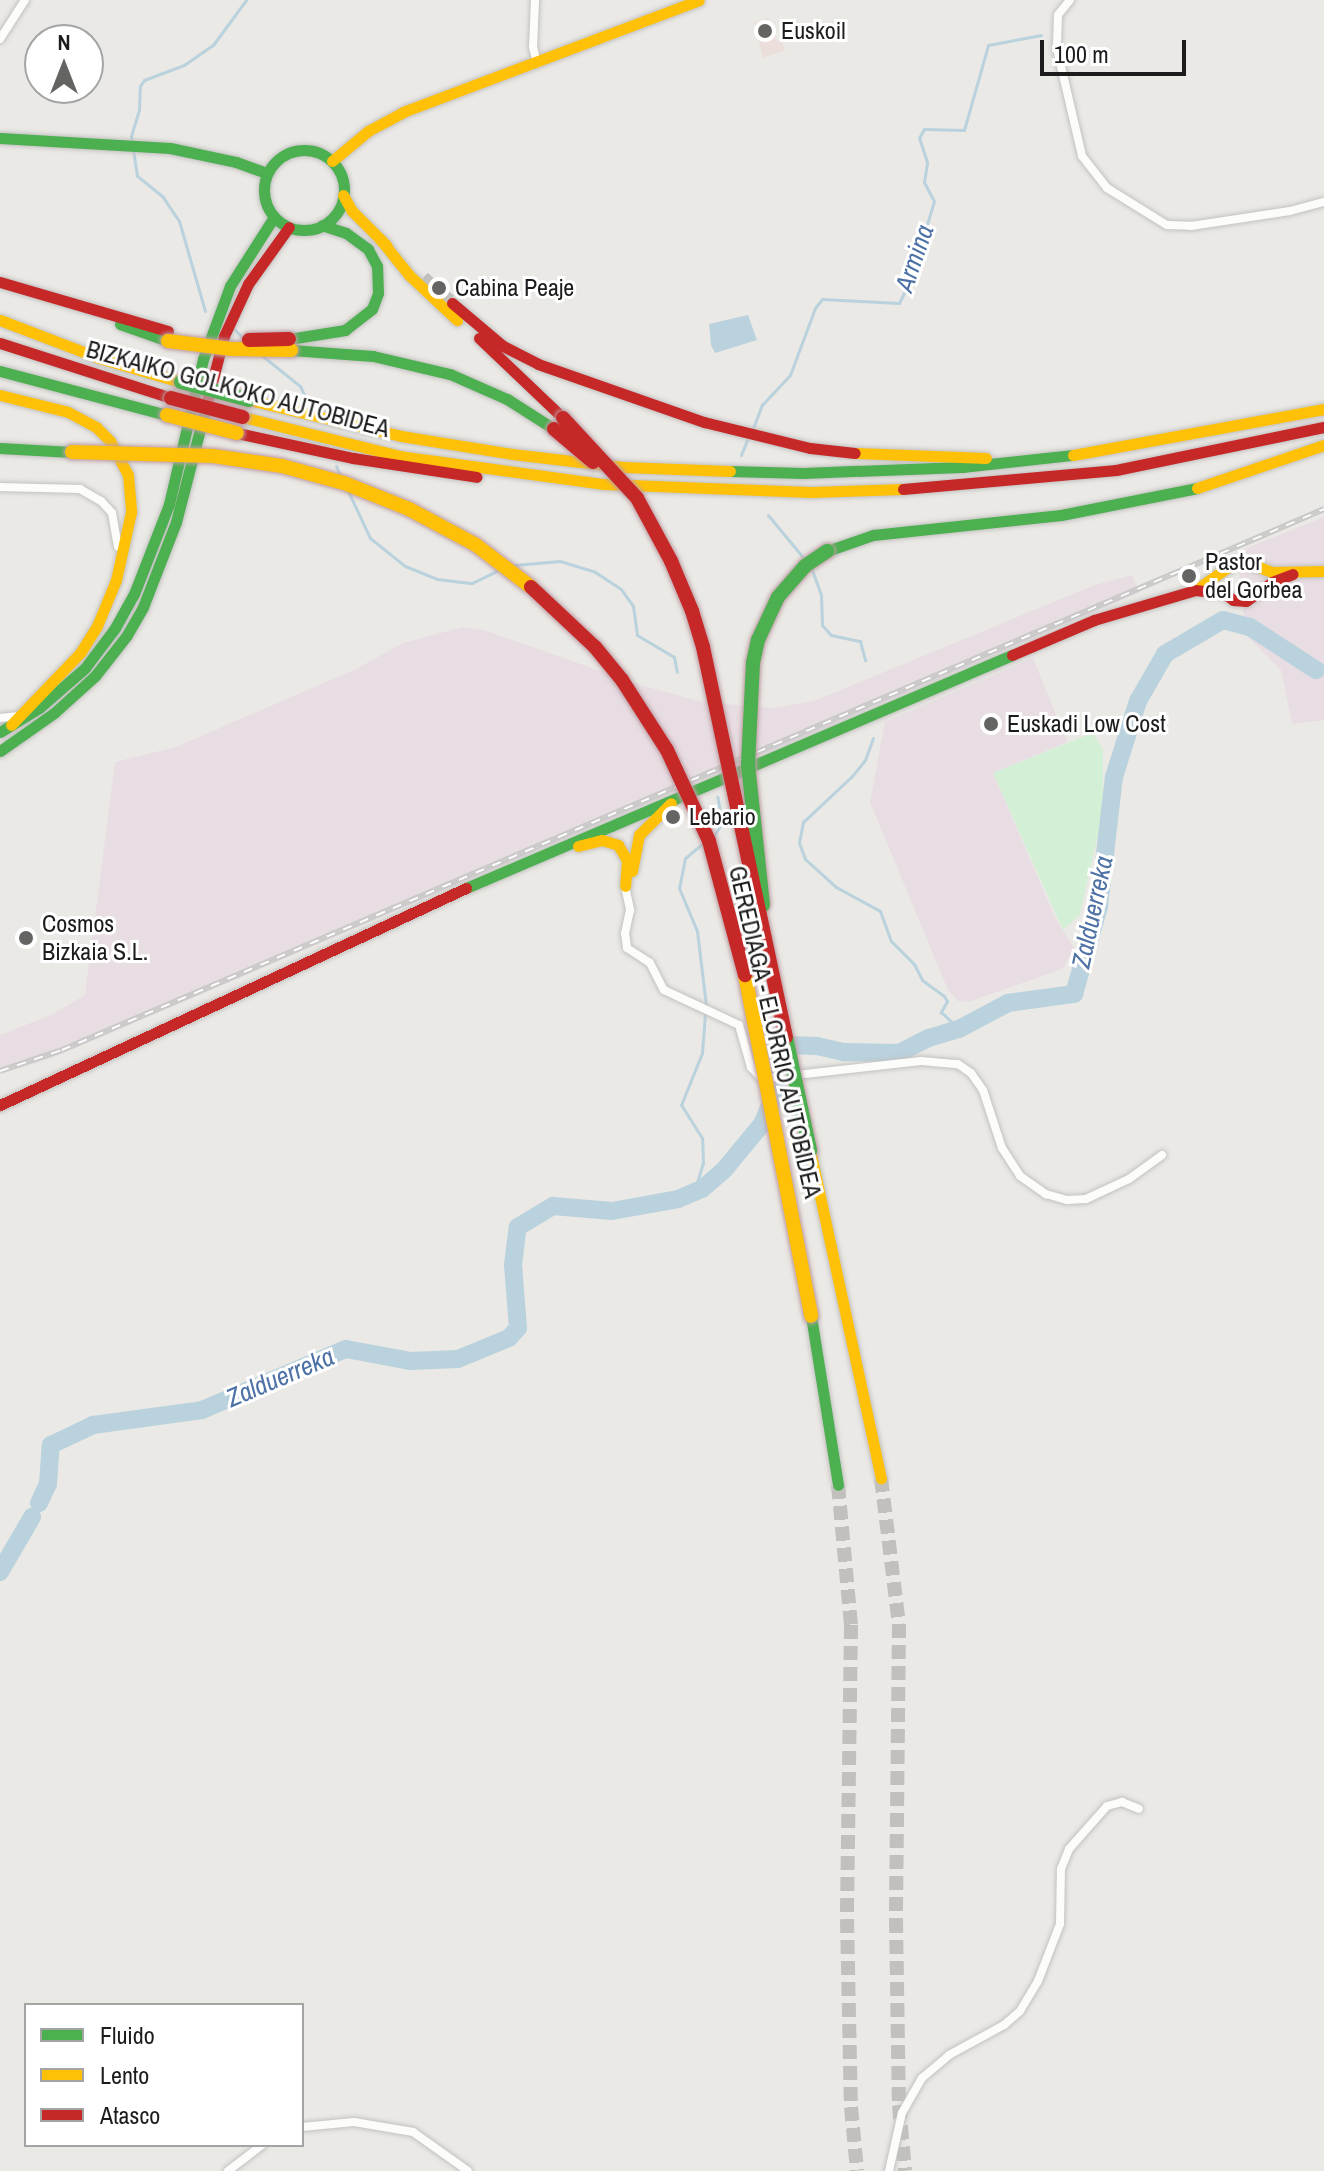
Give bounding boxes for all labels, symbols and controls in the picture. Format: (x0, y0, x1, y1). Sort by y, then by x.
place label: Euskoil (781, 17, 846, 45)
marker: Euskoil (756, 22, 774, 40)
north arrow (24, 24, 104, 104)
scale bar (1044, 24, 1190, 74)
text: N (57, 27, 71, 57)
text: 100 m (1054, 38, 1109, 70)
water label: Armina (888, 220, 940, 296)
place label: Cabina Peaje (455, 274, 574, 302)
marker: Cabina Peaje (430, 279, 448, 297)
street label: BIZKAIKO GOLKOKO AUTOBIDEA (83, 335, 393, 443)
place label: Pastor del Gorbea (1205, 548, 1302, 604)
marker: Pastor del Gorbea (1180, 567, 1198, 585)
place label: Euskadi Low Cost (1007, 710, 1166, 738)
marker: Euskadi Low Cost (982, 715, 1000, 733)
place label: Lebario (689, 803, 756, 831)
marker: Lebario (664, 808, 682, 826)
water label: Zalduerreka (1065, 853, 1119, 971)
street label: GEREDIAGA - ELORRIO AUTOBIDEA (723, 862, 827, 1202)
place label: Cosmos Bizkaia S.L. (42, 910, 148, 966)
marker: Cosmos Bizkaia S.L. (17, 929, 35, 947)
water label: Zalduerreka (222, 1340, 338, 1414)
legend (24, 2003, 304, 2147)
text: Fluido (100, 2019, 155, 2051)
text: Lento (100, 2059, 149, 2091)
text: Atasco (100, 2099, 160, 2131)

